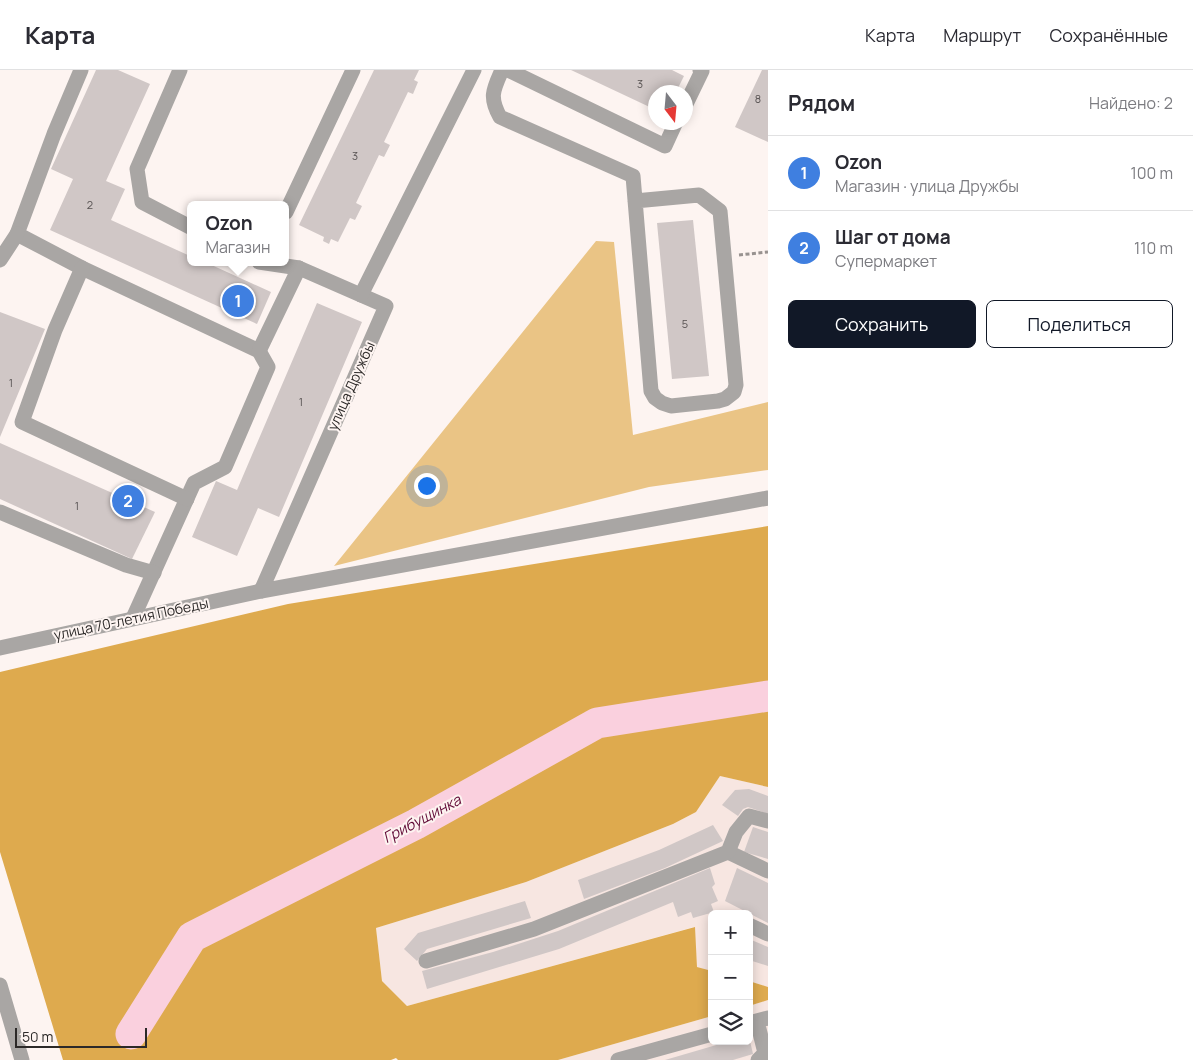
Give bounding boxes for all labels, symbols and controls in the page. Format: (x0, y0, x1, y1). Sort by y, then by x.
text: Карта (25, 18, 95, 51)
text: Карта (865, 23, 915, 47)
text: Маршрут (943, 23, 1021, 47)
text: Сохранённые (1049, 23, 1168, 47)
house number: 3 (637, 76, 643, 91)
north arrow (648, 85, 693, 130)
text: Рядом (788, 89, 855, 117)
house number: 8 (755, 91, 761, 106)
text: Найдено: 2 (1089, 92, 1173, 114)
house number: 3 (352, 148, 358, 163)
text: Ozon (835, 149, 882, 175)
text: 1 (800, 162, 808, 184)
text: 100 m (1130, 162, 1173, 184)
text: Магазин · улица Дружбы (835, 175, 1019, 197)
house number: 2 (87, 197, 93, 212)
popup (187, 201, 289, 266)
text: Ozon (205, 210, 253, 236)
text: Шаг от дома (835, 224, 951, 250)
text: Магазин (205, 236, 271, 258)
text: 2 (799, 237, 809, 259)
text: 110 m (1134, 237, 1173, 259)
text: Супермаркет (835, 250, 937, 272)
pin: 1 (222, 282, 254, 320)
button: Сохранить (788, 300, 976, 348)
button: Поделиться (986, 300, 1173, 348)
house number: 5 (682, 316, 688, 331)
street label: улица Дружбы (322, 338, 379, 433)
house number: 1 (9, 375, 13, 390)
house number: 1 (299, 394, 303, 409)
your location (414, 473, 440, 499)
pin: 2 (112, 482, 144, 520)
house number: 1 (75, 498, 79, 513)
street label: улица 70-летия Победы (52, 593, 210, 644)
water label: Грибущинка (379, 789, 465, 848)
map controls (708, 910, 753, 1045)
button: + (708, 910, 753, 955)
button: − (708, 955, 753, 1000)
button: layers (708, 1000, 753, 1045)
scale bar (15, 1025, 148, 1048)
text: 50 m (22, 1027, 53, 1046)

